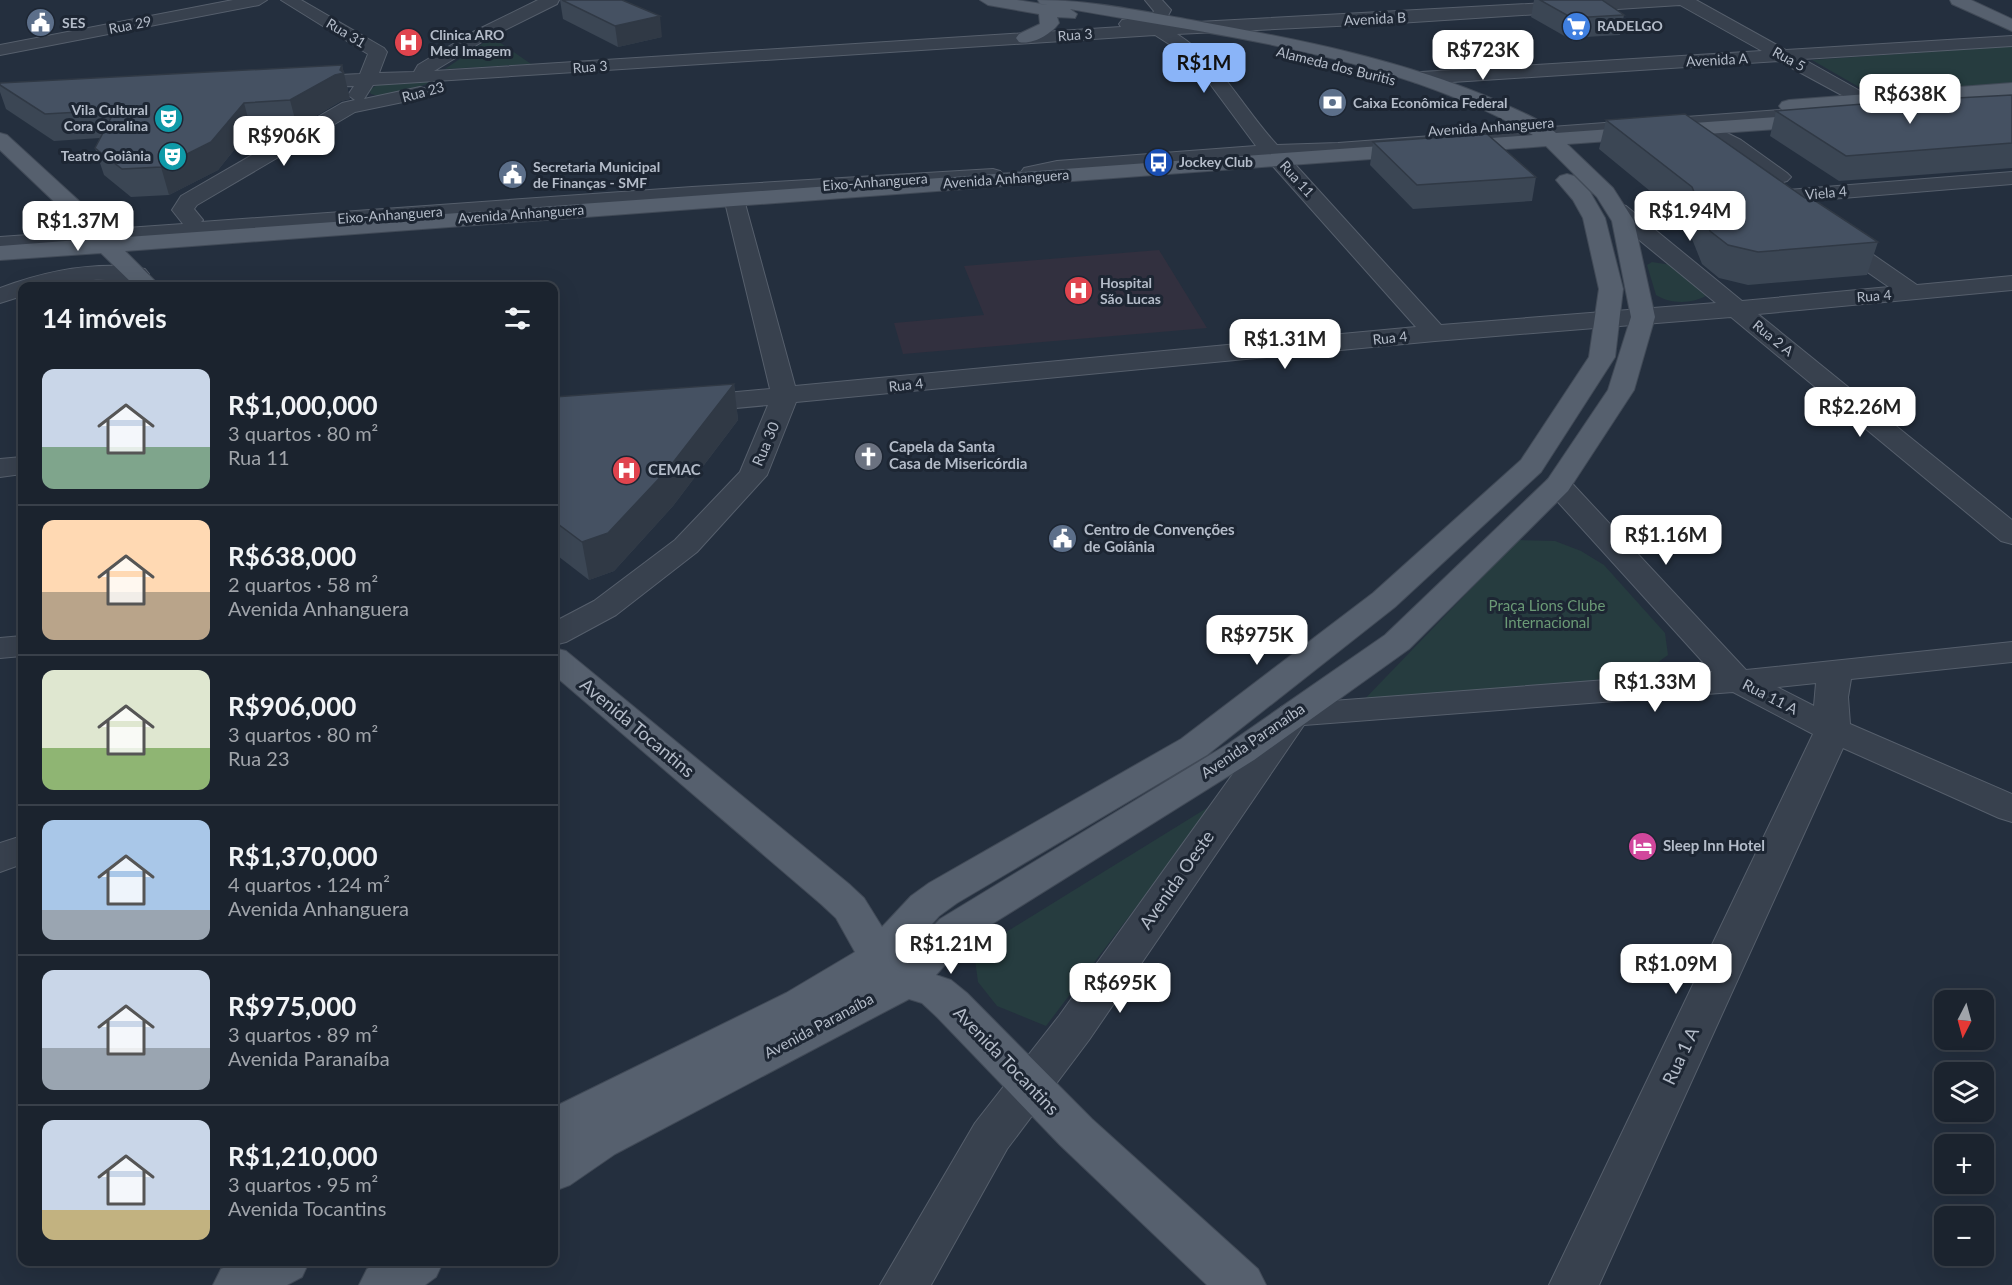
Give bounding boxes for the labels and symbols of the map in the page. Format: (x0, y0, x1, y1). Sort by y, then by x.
public building icon: SES (25, 7, 57, 39)
street label: Avenida B (1344, 8, 1406, 29)
supermarket icon: RADELGO (1560, 10, 1592, 42)
street label: Rua 29 (107, 12, 153, 37)
place label: SES (62, 14, 86, 31)
street label: Rua 31 (323, 14, 369, 51)
place label: RADELGO (1597, 17, 1663, 34)
street label: Rua 3 (1057, 25, 1093, 44)
place label: Clinica ARO Med Imagem (430, 26, 511, 59)
hospital icon: Clinica ARO Med Imagem (393, 27, 425, 59)
pin: R$723K (1434, 30, 1532, 81)
street label: Alameda dos Buritis (1275, 42, 1398, 89)
pin: R$1M (1168, 43, 1240, 94)
street label: Rua 5 (1770, 43, 1809, 74)
street label: Avenida A (1686, 49, 1749, 70)
street label: Rua 3 (572, 57, 608, 76)
pin: R$638K (1861, 74, 1959, 125)
street label: Rua 23 (400, 78, 446, 105)
bank icon: Caixa Econômica Federal (1316, 87, 1348, 119)
place label: Caixa Econômica Federal (1353, 94, 1508, 111)
place label: Vila Cultural Cora Coralina (64, 101, 148, 134)
theatre icon: Vila Cultural Cora Coralina (153, 102, 185, 134)
street label: Avenida Anhanguera (1427, 114, 1555, 139)
pin: R$906K (235, 116, 333, 167)
theatre icon: Teatro Goiânia (156, 140, 188, 172)
bus stop icon: Jockey Club (1142, 146, 1174, 178)
place label: Teatro Goiânia (61, 147, 151, 164)
place label: Jockey Club (1179, 153, 1253, 170)
street label: Rua 11 (1277, 157, 1318, 200)
place label: Secretaria Municipal de Finanças - SMF (533, 158, 660, 191)
public building icon: Secretaria Municipal de Finanças - SMF (496, 159, 528, 191)
street label: Avenida Anhanguera (942, 166, 1070, 191)
street label: Eixo-Anhanguera (822, 169, 928, 194)
street label: Viela 4 (1804, 182, 1848, 203)
pin: R$1.94M (1635, 191, 1745, 242)
pin: R$1.37M (23, 201, 133, 252)
street label: Avenida Anhanguera (457, 201, 585, 226)
street label: Eixo-Anhanguera (337, 202, 443, 227)
place label: Hospital São Lucas (1100, 274, 1161, 307)
hospital icon: Hospital São Lucas (1063, 275, 1095, 307)
street label: Rua 4 (1856, 286, 1892, 305)
street label: Rua 2 A (1749, 316, 1798, 360)
pin: R$1.31M (1230, 319, 1340, 370)
street label: Rua 4 (1372, 327, 1408, 348)
street label: Rua 4 (888, 374, 924, 395)
pin: R$2.26M (1805, 387, 1915, 438)
street label: Rua 30 (748, 419, 782, 468)
place label: Capela da Santa Casa de Misericórdia (889, 437, 1027, 472)
church icon: Capela da Santa Casa de Misericórdia (852, 440, 884, 472)
hospital icon: CEMAC (611, 454, 643, 486)
place label: CEMAC (648, 460, 701, 478)
pin: R$1.16M (1611, 515, 1721, 566)
place label: Centro de Convenções de Goiânia (1084, 520, 1235, 555)
public building icon: Centro de Convenções de Goiânia (1047, 523, 1079, 555)
park label: Praça Lions Clube Internacional (1489, 596, 1606, 631)
pin: R$975K (1208, 615, 1306, 666)
pin: R$1.33M (1600, 662, 1710, 713)
street label: Avenida Tocantins (576, 673, 699, 782)
street label: Rua 11 A (1740, 675, 1802, 718)
street label: Avenida Paranaíba (1197, 699, 1308, 782)
street label: Avenida Oeste (1134, 826, 1218, 933)
hotel icon: Sleep Inn Hotel (1626, 830, 1658, 862)
place label: Sleep Inn Hotel (1663, 836, 1765, 854)
pin: R$1.21M (896, 924, 1006, 975)
pin: R$1.09M (1621, 944, 1731, 995)
pin: R$695K (1071, 963, 1169, 1014)
street label: Avenida Paranaíba (761, 989, 876, 1062)
north arrow (1934, 990, 1994, 1050)
street label: Avenida Tocantins (949, 1001, 1064, 1119)
street label: Rua 1 A (1657, 1022, 1703, 1088)

